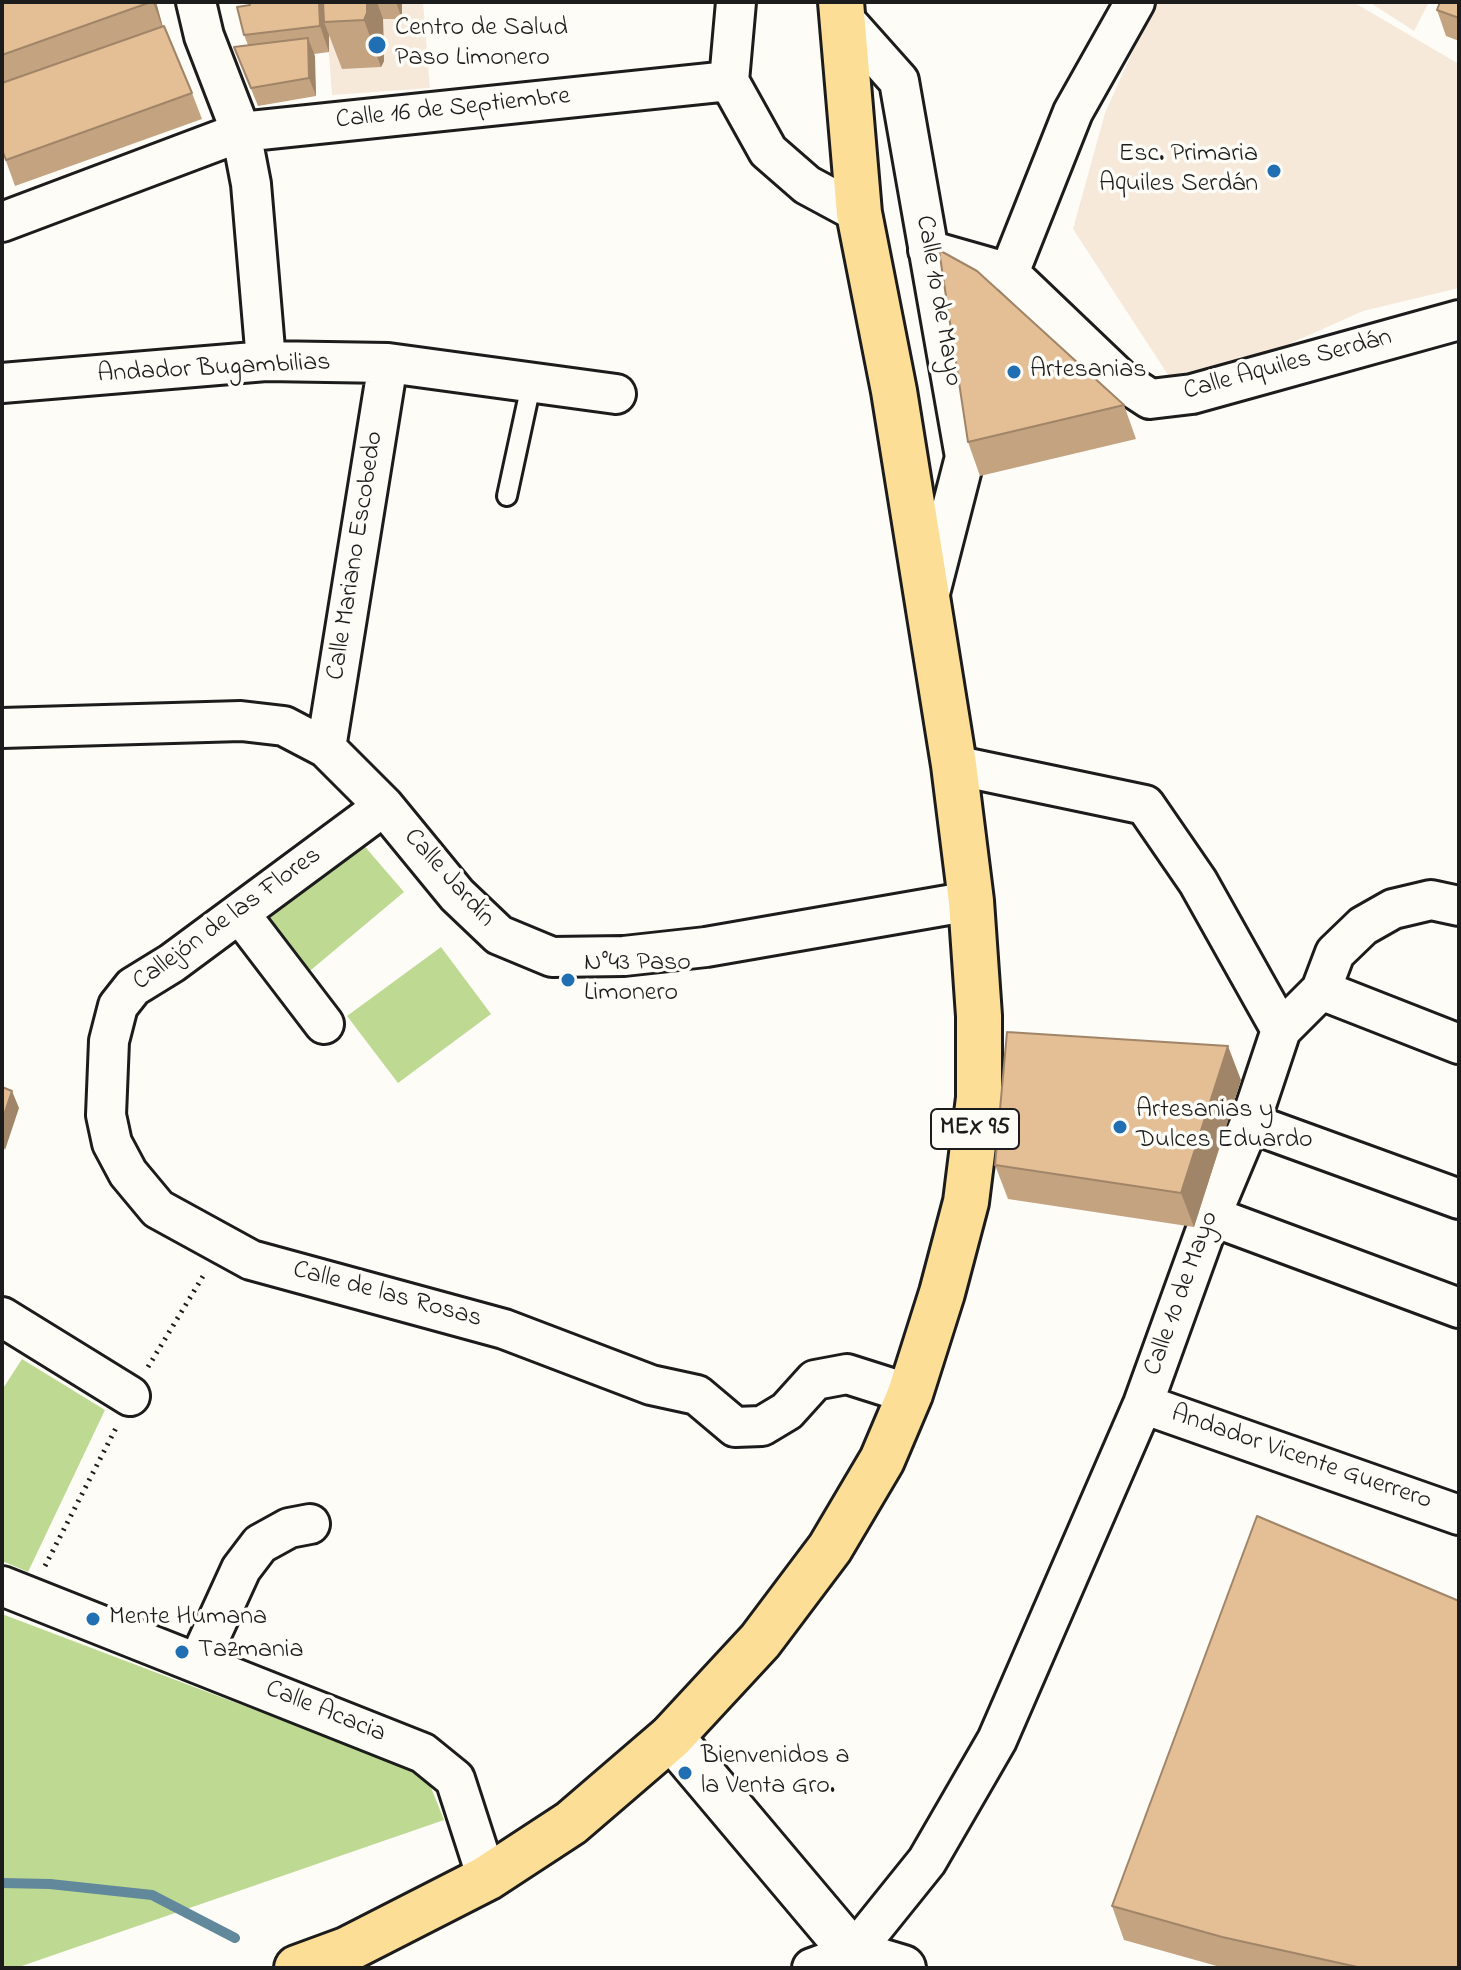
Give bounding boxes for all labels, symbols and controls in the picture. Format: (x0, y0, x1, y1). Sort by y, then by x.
place label: Centro de Salud Paso Limonero (395, 14, 568, 76)
marker: Centro de Salud Paso Limonero (366, 34, 388, 56)
street label: Calle 16 de Septiembre (334, 82, 572, 138)
place label: Esc. Primaria Aquiles Serdán (1099, 140, 1258, 202)
marker: Esc. Primaria Aquiles Serdán (1265, 162, 1283, 180)
street label: Calle 10 de Mayo (907, 213, 967, 389)
street label: Calle Aquiles Serdán (1180, 323, 1396, 409)
street label: Andador Bugambilias (97, 348, 331, 392)
place label: Artesanias (1030, 356, 1147, 388)
marker: Artesanias (1005, 363, 1023, 381)
street label: Calle Mariano Escobedo (322, 429, 392, 683)
street label: Calle Jardín (396, 823, 500, 935)
street label: Callejón de las Flores (128, 841, 328, 999)
place label: N°43 Paso Limonero (584, 949, 691, 1010)
marker: N°43 Paso Limonero (559, 971, 577, 989)
place label: Artesanias y Dulces Eduardo (1136, 1096, 1313, 1158)
road number: MEX 95 (931, 1109, 1019, 1149)
marker: Artesanias y Dulces Eduardo (1111, 1118, 1129, 1136)
street label: Calle 10 de Mayo (1139, 1208, 1227, 1380)
street label: Calle de las Rosas (289, 1256, 485, 1336)
street label: Andador Vicente Guerrero (1167, 1400, 1435, 1518)
place label: Mente Humana (109, 1603, 267, 1635)
marker: Mente Humana (84, 1610, 102, 1628)
place label: Tazmania (198, 1636, 304, 1668)
marker: Tazmania (173, 1643, 191, 1661)
street label: Calle Acacia (260, 1675, 390, 1751)
place label: Bienvenidos a la Venta Gro. (701, 1742, 850, 1804)
marker: Bienvenidos a la Venta Gro. (676, 1764, 694, 1782)

